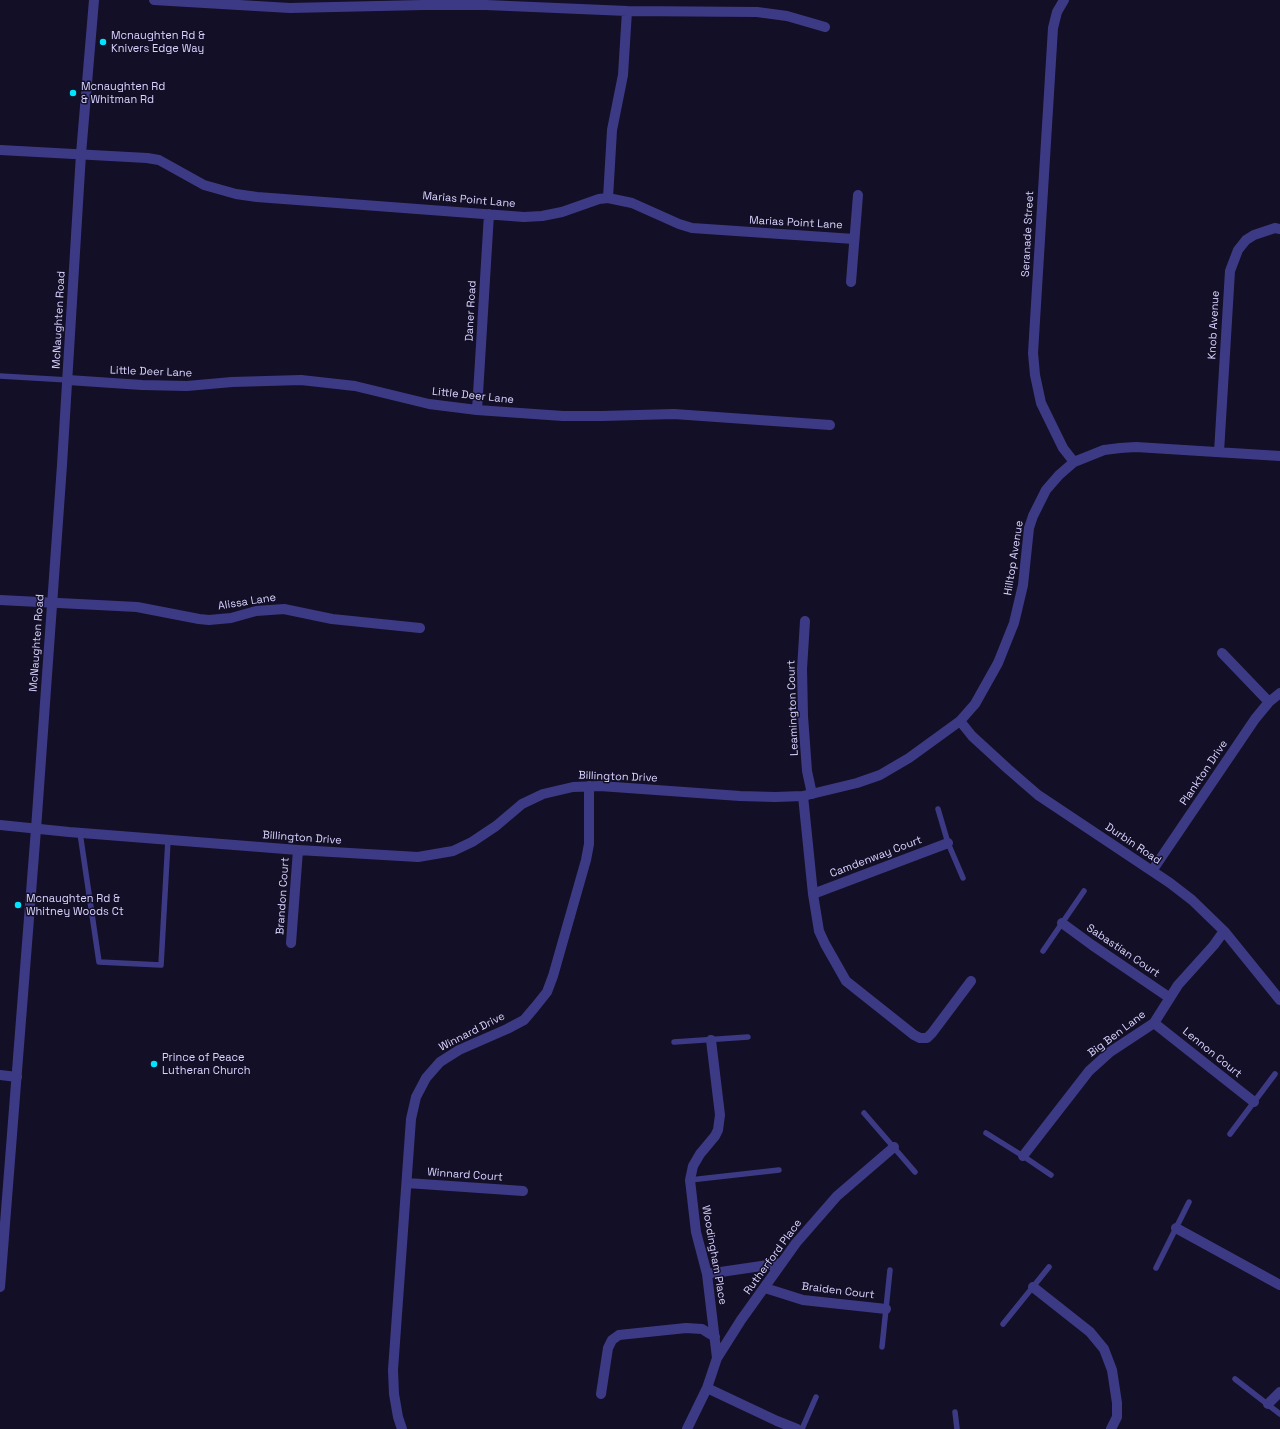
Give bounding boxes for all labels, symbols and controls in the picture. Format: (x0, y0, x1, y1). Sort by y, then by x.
place label: Mcnaughten Rd & Knivers Edge Way (111, 29, 205, 55)
marker: Mcnaughten Rd & Knivers Edge Way (98, 37, 108, 47)
place label: Mcnaughten Rd & Whitman Rd (81, 80, 165, 106)
marker: Mcnaughten Rd & Whitman Rd (68, 88, 78, 98)
street label: Marias Point Lane (422, 189, 516, 211)
street label: Seranade Street (1019, 190, 1037, 278)
street label: Marias Point Lane (749, 214, 843, 232)
street label: McNaughten Road (50, 271, 68, 369)
street label: Daner Road (463, 280, 479, 342)
street label: Knob Avenue (1206, 290, 1222, 360)
street label: Little Deer Lane (110, 364, 192, 380)
street label: Little Deer Lane (431, 385, 515, 407)
street label: Hilltop Avenue (1002, 520, 1026, 596)
street label: Alissa Lane (217, 591, 277, 613)
street label: McNaughten Road (27, 594, 47, 692)
street label: Leamington Court (785, 660, 801, 756)
street label: Plankton Drive (1177, 738, 1231, 808)
street label: Billington Drive (578, 769, 658, 785)
street label: Durbin Road (1103, 820, 1163, 868)
street label: Billington Drive (262, 829, 342, 847)
street label: Camdenway Court (828, 833, 924, 881)
street label: Brandon Court (274, 857, 292, 935)
place label: Mcnaughten Rd & Whitney Woods Ct (26, 892, 124, 918)
marker: Mcnaughten Rd & Whitney Woods Ct (13, 900, 23, 910)
street label: Sabastian Court (1084, 922, 1162, 980)
street label: Big Ben Lane (1086, 1008, 1148, 1060)
street label: Winnard Drive (437, 1010, 507, 1054)
street label: Lennon Court (1180, 1025, 1244, 1081)
place label: Prince of Peace Lutheran Church (162, 1051, 251, 1077)
marker: Prince of Peace Lutheran Church (149, 1059, 159, 1069)
street label: Winnard Court (427, 1166, 503, 1184)
street label: Woodingham Place (699, 1204, 729, 1306)
street label: Rutherford Place (741, 1217, 805, 1297)
street label: Braiden Court (801, 1280, 875, 1302)

